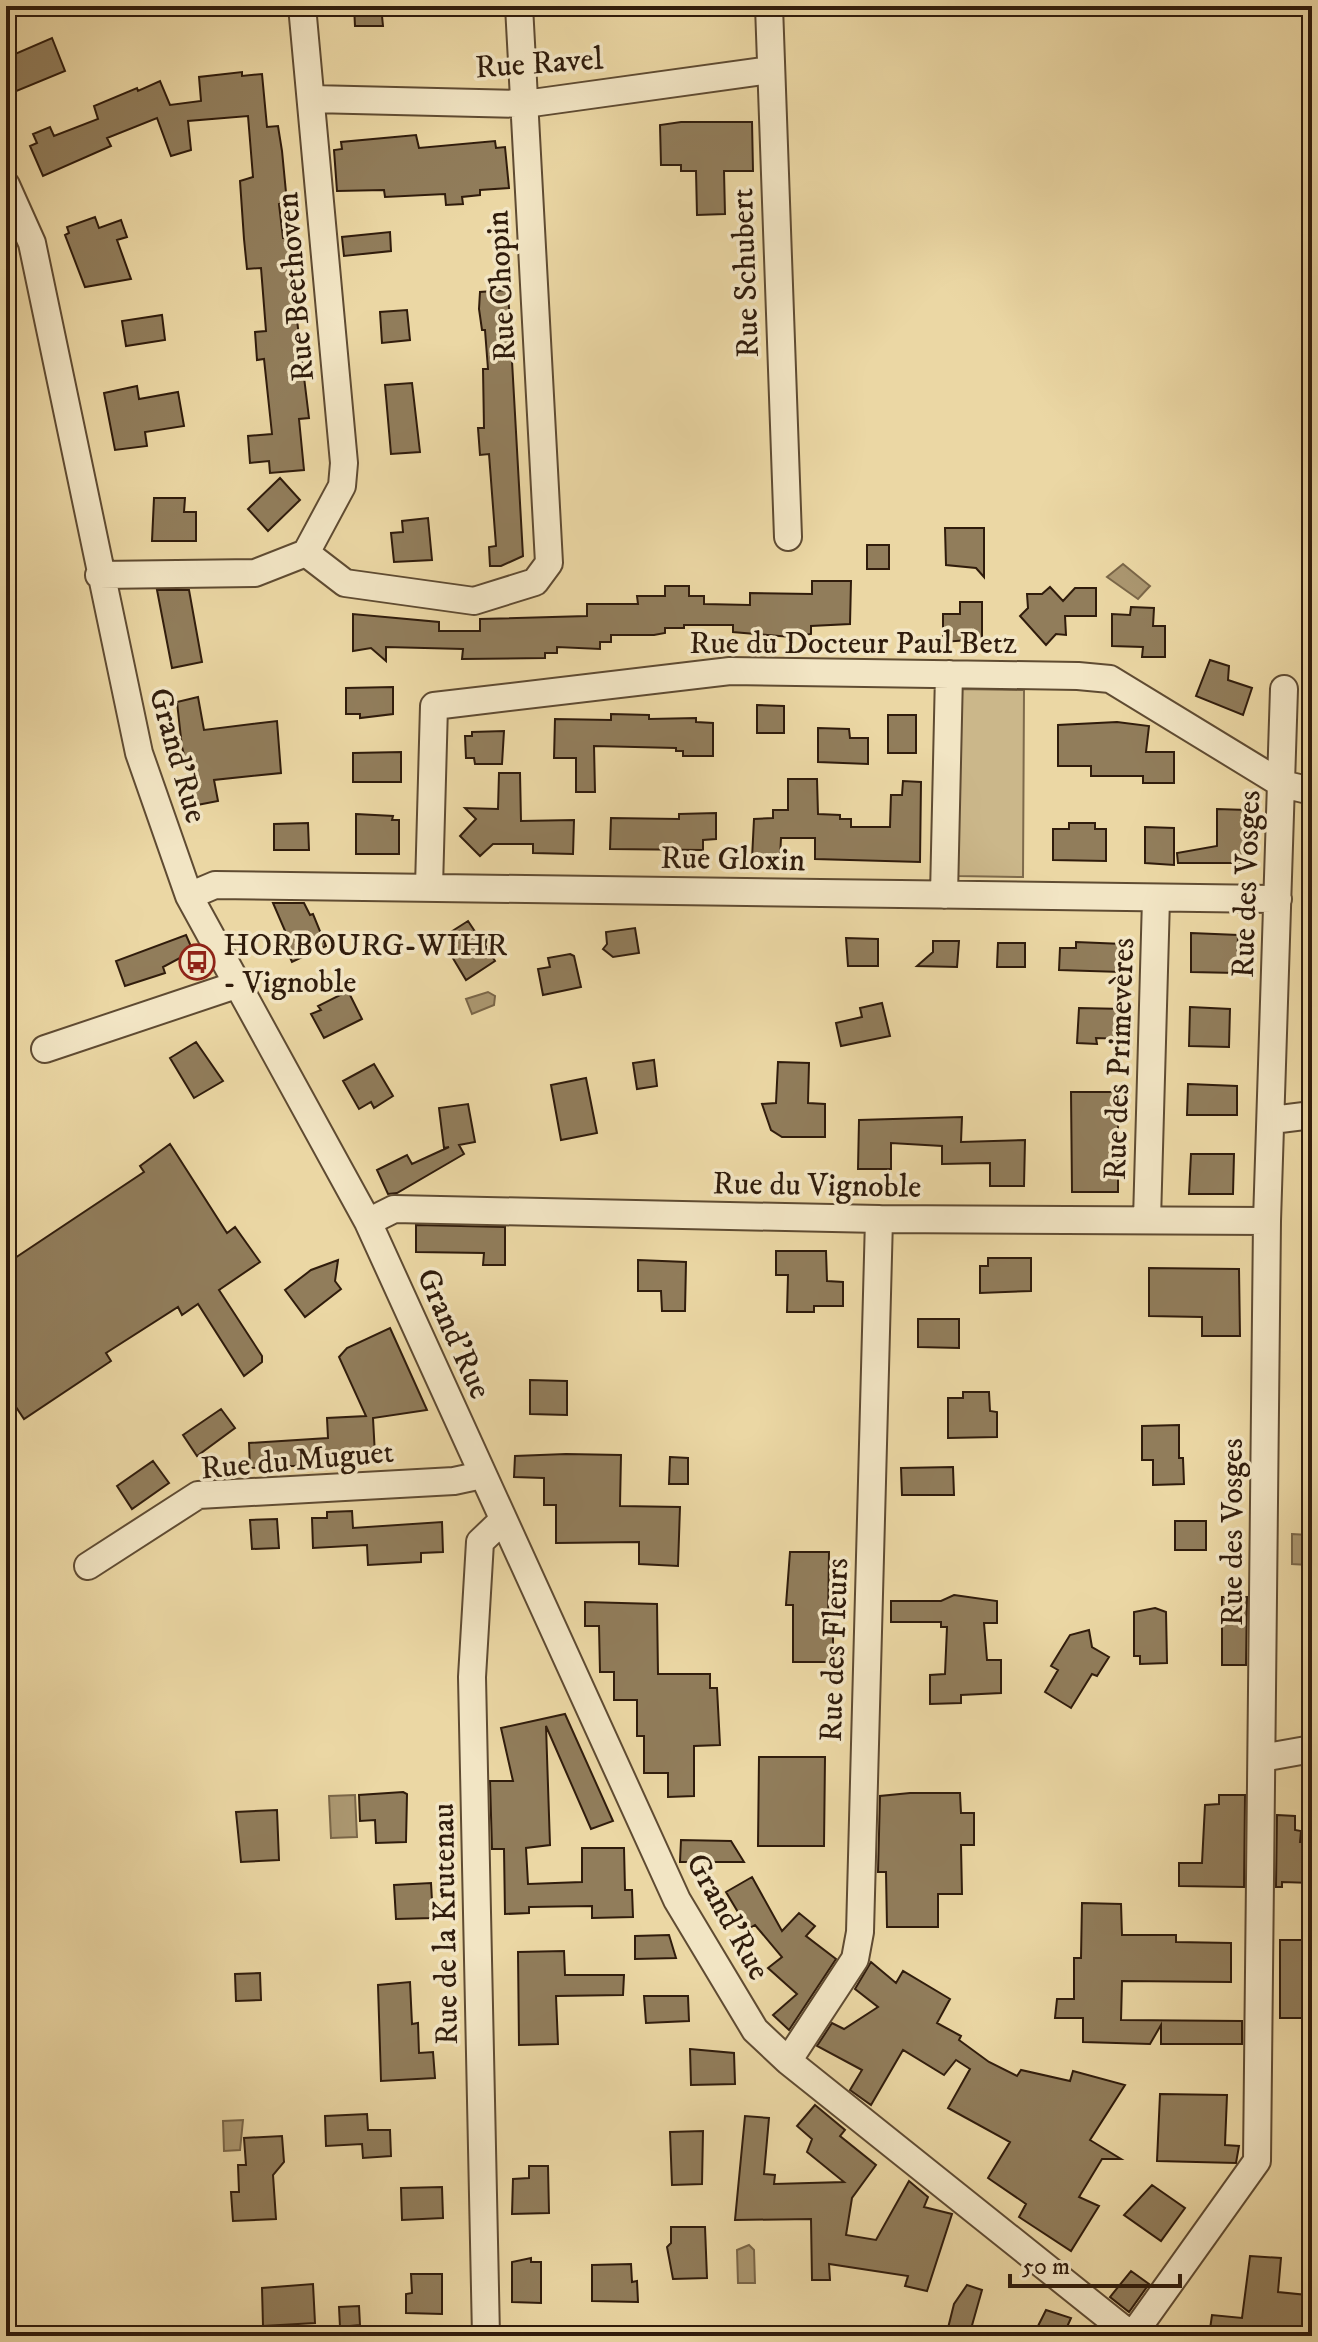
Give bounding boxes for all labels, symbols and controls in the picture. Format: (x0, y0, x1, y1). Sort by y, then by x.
street label: Rue Ravel (474, 40, 605, 88)
street label: Rue Schubert (723, 187, 769, 358)
street label: Rue Beethoven (268, 190, 324, 383)
street label: Rue Chopin (478, 209, 526, 363)
street label: Rue du Docteur Paul Betz (689, 624, 1017, 664)
street label: Grand'Rue (139, 683, 215, 828)
street label: Rue des Vosges (1224, 789, 1270, 979)
street label: Rue Gloxin (660, 839, 806, 881)
place label: HORBOURG-WIHR - Vignoble (223, 926, 508, 1003)
street label: Rue des Primevères (1096, 937, 1144, 1181)
bus stop icon: HORBOURG-WIHR - Vignoble (178, 943, 216, 981)
street label: Rue du Vignoble (712, 1164, 922, 1208)
street label: Grand'Rue (407, 1262, 500, 1405)
street label: Rue du Muguet (199, 1433, 395, 1489)
street label: Rue des Vosges (1213, 1438, 1253, 1626)
street label: Rue des Fleurs (812, 1557, 858, 1743)
street label: Rue de la Krutenau (424, 1803, 468, 2045)
street label: Grand'Rue (676, 1847, 778, 1987)
scale bar (1010, 2238, 1180, 2288)
text: 50 m (1022, 2252, 1070, 2282)

